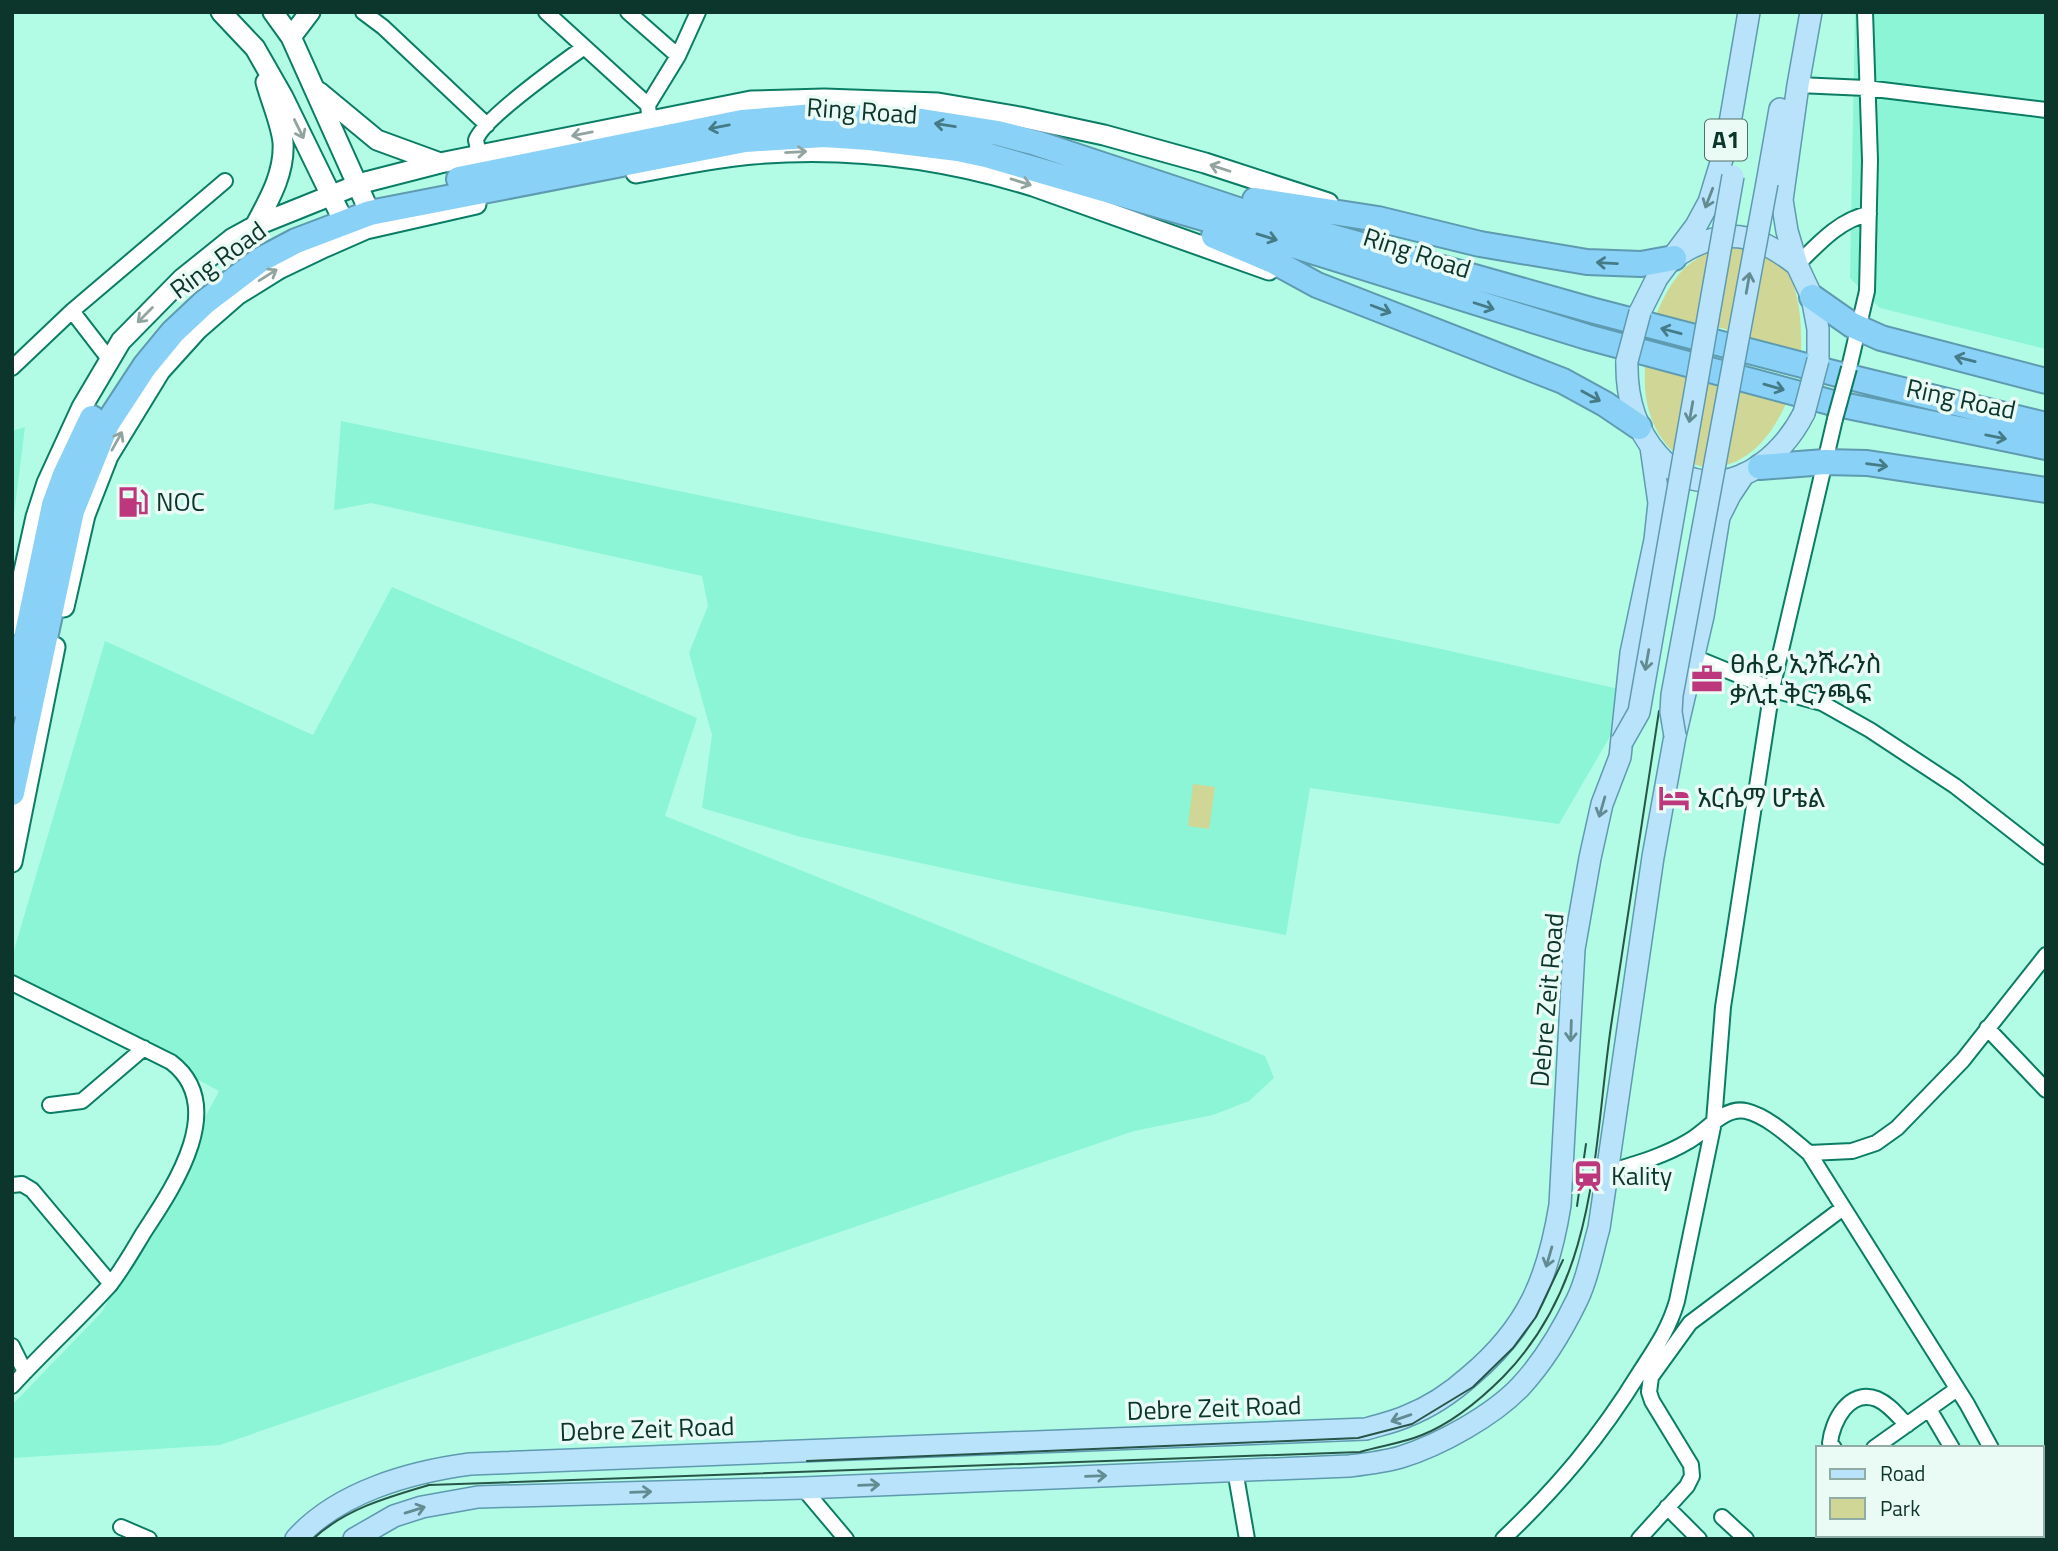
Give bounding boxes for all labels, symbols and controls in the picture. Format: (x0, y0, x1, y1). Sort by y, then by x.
street label: Ring Road (805, 87, 919, 134)
one-way arrow (292, 118, 306, 139)
one-way arrow (934, 118, 957, 131)
one-way arrow (708, 120, 731, 134)
road number: A1 (1705, 120, 1747, 160)
one-way arrow (571, 127, 594, 141)
one-way arrow (785, 145, 808, 158)
one-way arrow (1209, 161, 1231, 174)
one-way arrow (1009, 177, 1031, 190)
one-way arrow (1702, 187, 1715, 209)
street label: Ring Road (161, 211, 274, 308)
street label: Ring Road (1358, 217, 1476, 288)
one-way arrow (1256, 231, 1278, 244)
one-way arrow (1596, 256, 1618, 269)
one-way arrow (258, 268, 278, 282)
one-way arrow (1742, 272, 1756, 295)
one-way arrow (1473, 300, 1495, 313)
one-way arrow (1370, 304, 1391, 317)
one-way arrow (137, 306, 154, 323)
one-way arrow (1660, 324, 1682, 337)
one-way arrow (1954, 352, 1977, 365)
street label: Ring Road (1903, 368, 2019, 429)
one-way arrow (1763, 381, 1785, 394)
one-way arrow (1580, 390, 1601, 403)
one-way arrow (1684, 400, 1697, 423)
one-way arrow (1984, 430, 2007, 444)
one-way arrow (111, 431, 124, 452)
one-way arrow (1865, 458, 1888, 471)
place label: NOC (156, 482, 205, 521)
fuel station icon: NOC (116, 485, 150, 519)
place label: ፀሐይ ኢንሹራንስ ቃሊቲ ቅርንጫፍ (1730, 644, 1882, 713)
one-way arrow (1640, 648, 1653, 671)
office icon: ፀሐይ ኢንሹራንስ ቃሊቲ ቅርንጫፍ (1690, 662, 1724, 696)
place label: አርሴማ ሆቴል (1697, 778, 1825, 817)
hotel icon: አርሴማ ሆቴል (1657, 781, 1691, 815)
one-way arrow (1595, 795, 1608, 817)
street label: Debre Zeit Road (1519, 911, 1574, 1089)
one-way arrow (1564, 1019, 1577, 1042)
place label: Kality (1611, 1156, 1672, 1195)
station icon: Kality (1571, 1159, 1605, 1193)
one-way arrow (1542, 1246, 1555, 1268)
street label: Debre Zeit Road (1126, 1385, 1302, 1430)
street label: Debre Zeit Road (559, 1406, 735, 1451)
one-way arrow (1390, 1413, 1412, 1425)
legend (1816, 1446, 2044, 1537)
text: Road (1880, 1457, 1925, 1489)
one-way arrow (1084, 1469, 1107, 1482)
one-way arrow (857, 1478, 880, 1491)
one-way arrow (630, 1486, 653, 1499)
text: Park (1880, 1492, 1920, 1524)
one-way arrow (404, 1502, 426, 1515)

